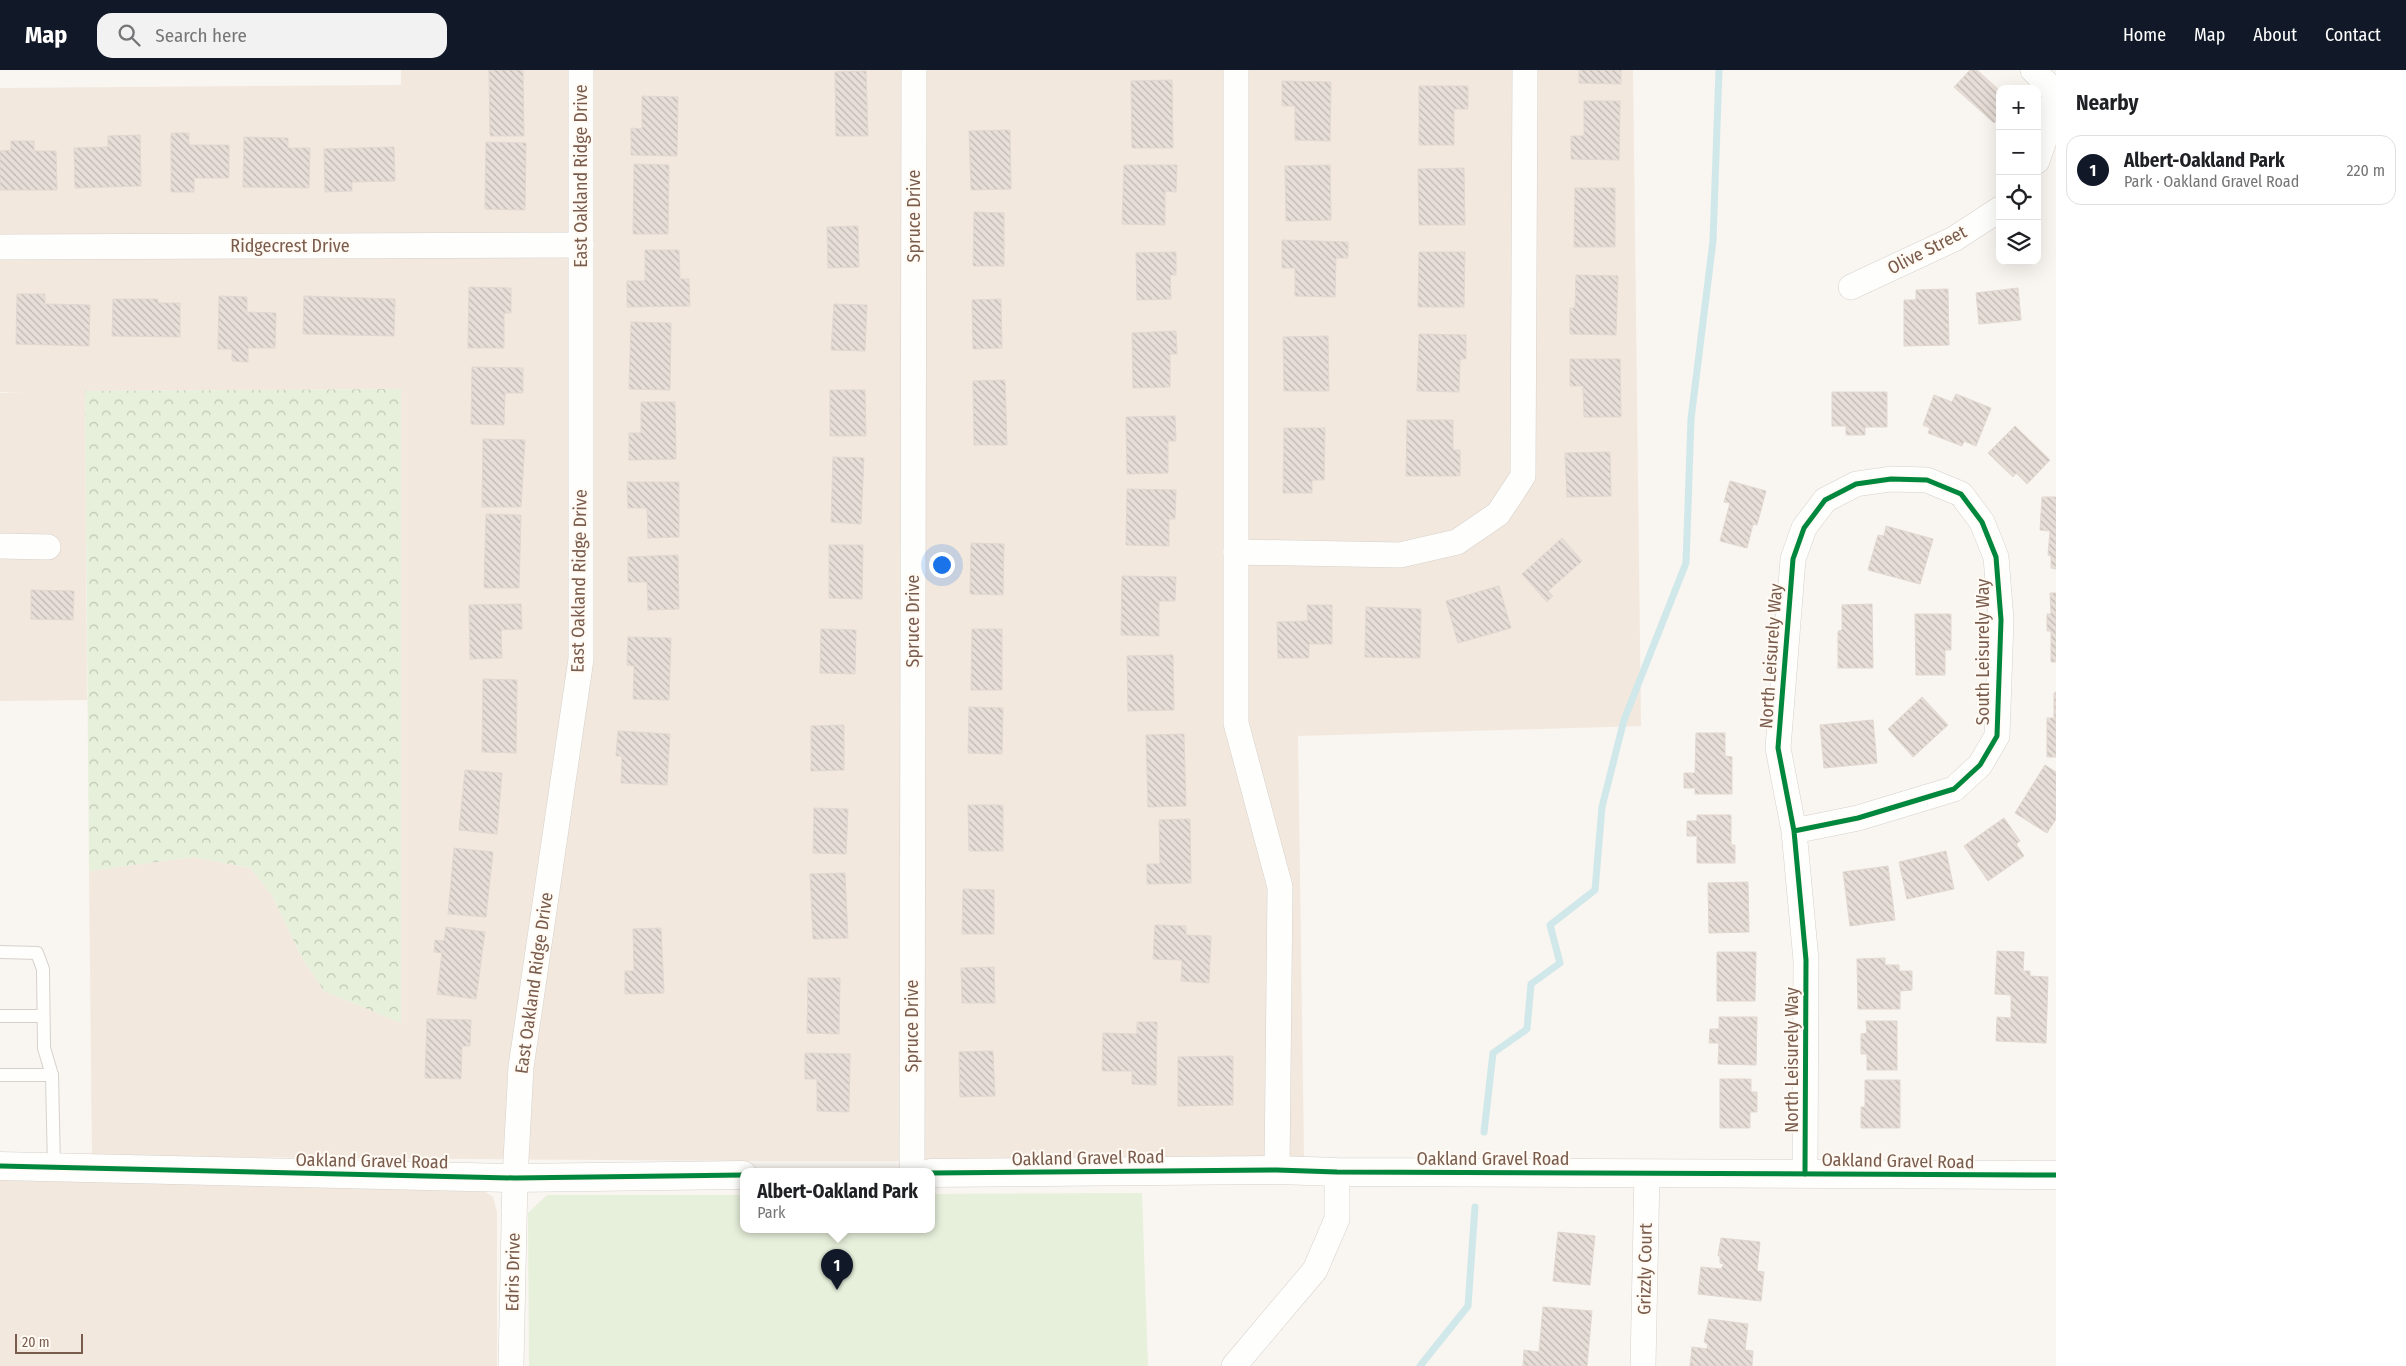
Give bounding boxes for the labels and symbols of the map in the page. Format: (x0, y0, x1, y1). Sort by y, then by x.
street label: East Oakland Ridge Drive (570, 84, 592, 268)
street label: Spruce Drive (903, 170, 925, 262)
street label: Olive Street (1884, 221, 1970, 279)
street label: Ridgecrest Drive (230, 235, 350, 257)
street label: East Oakland Ridge Drive (566, 489, 592, 673)
your location (929, 552, 955, 578)
street label: Spruce Drive (902, 575, 924, 667)
street label: South Leisurely Way (1972, 579, 1994, 725)
street label: North Leisurely Way (1755, 583, 1787, 729)
street label: East Oakland Ridge Drive (510, 891, 558, 1075)
street label: Spruce Drive (901, 980, 923, 1072)
street label: North Leisurely Way (1781, 987, 1803, 1133)
street label: Oakland Gravel Road (1011, 1146, 1165, 1170)
street label: Oakland Gravel Road (1417, 1148, 1569, 1170)
street label: Oakland Gravel Road (295, 1149, 449, 1173)
street label: Oakland Gravel Road (1821, 1149, 1975, 1173)
street label: Grizzly Court (1633, 1223, 1657, 1315)
street label: Edris Drive (501, 1232, 525, 1311)
pin: 1 (821, 1249, 853, 1290)
scale bar (15, 1331, 82, 1354)

